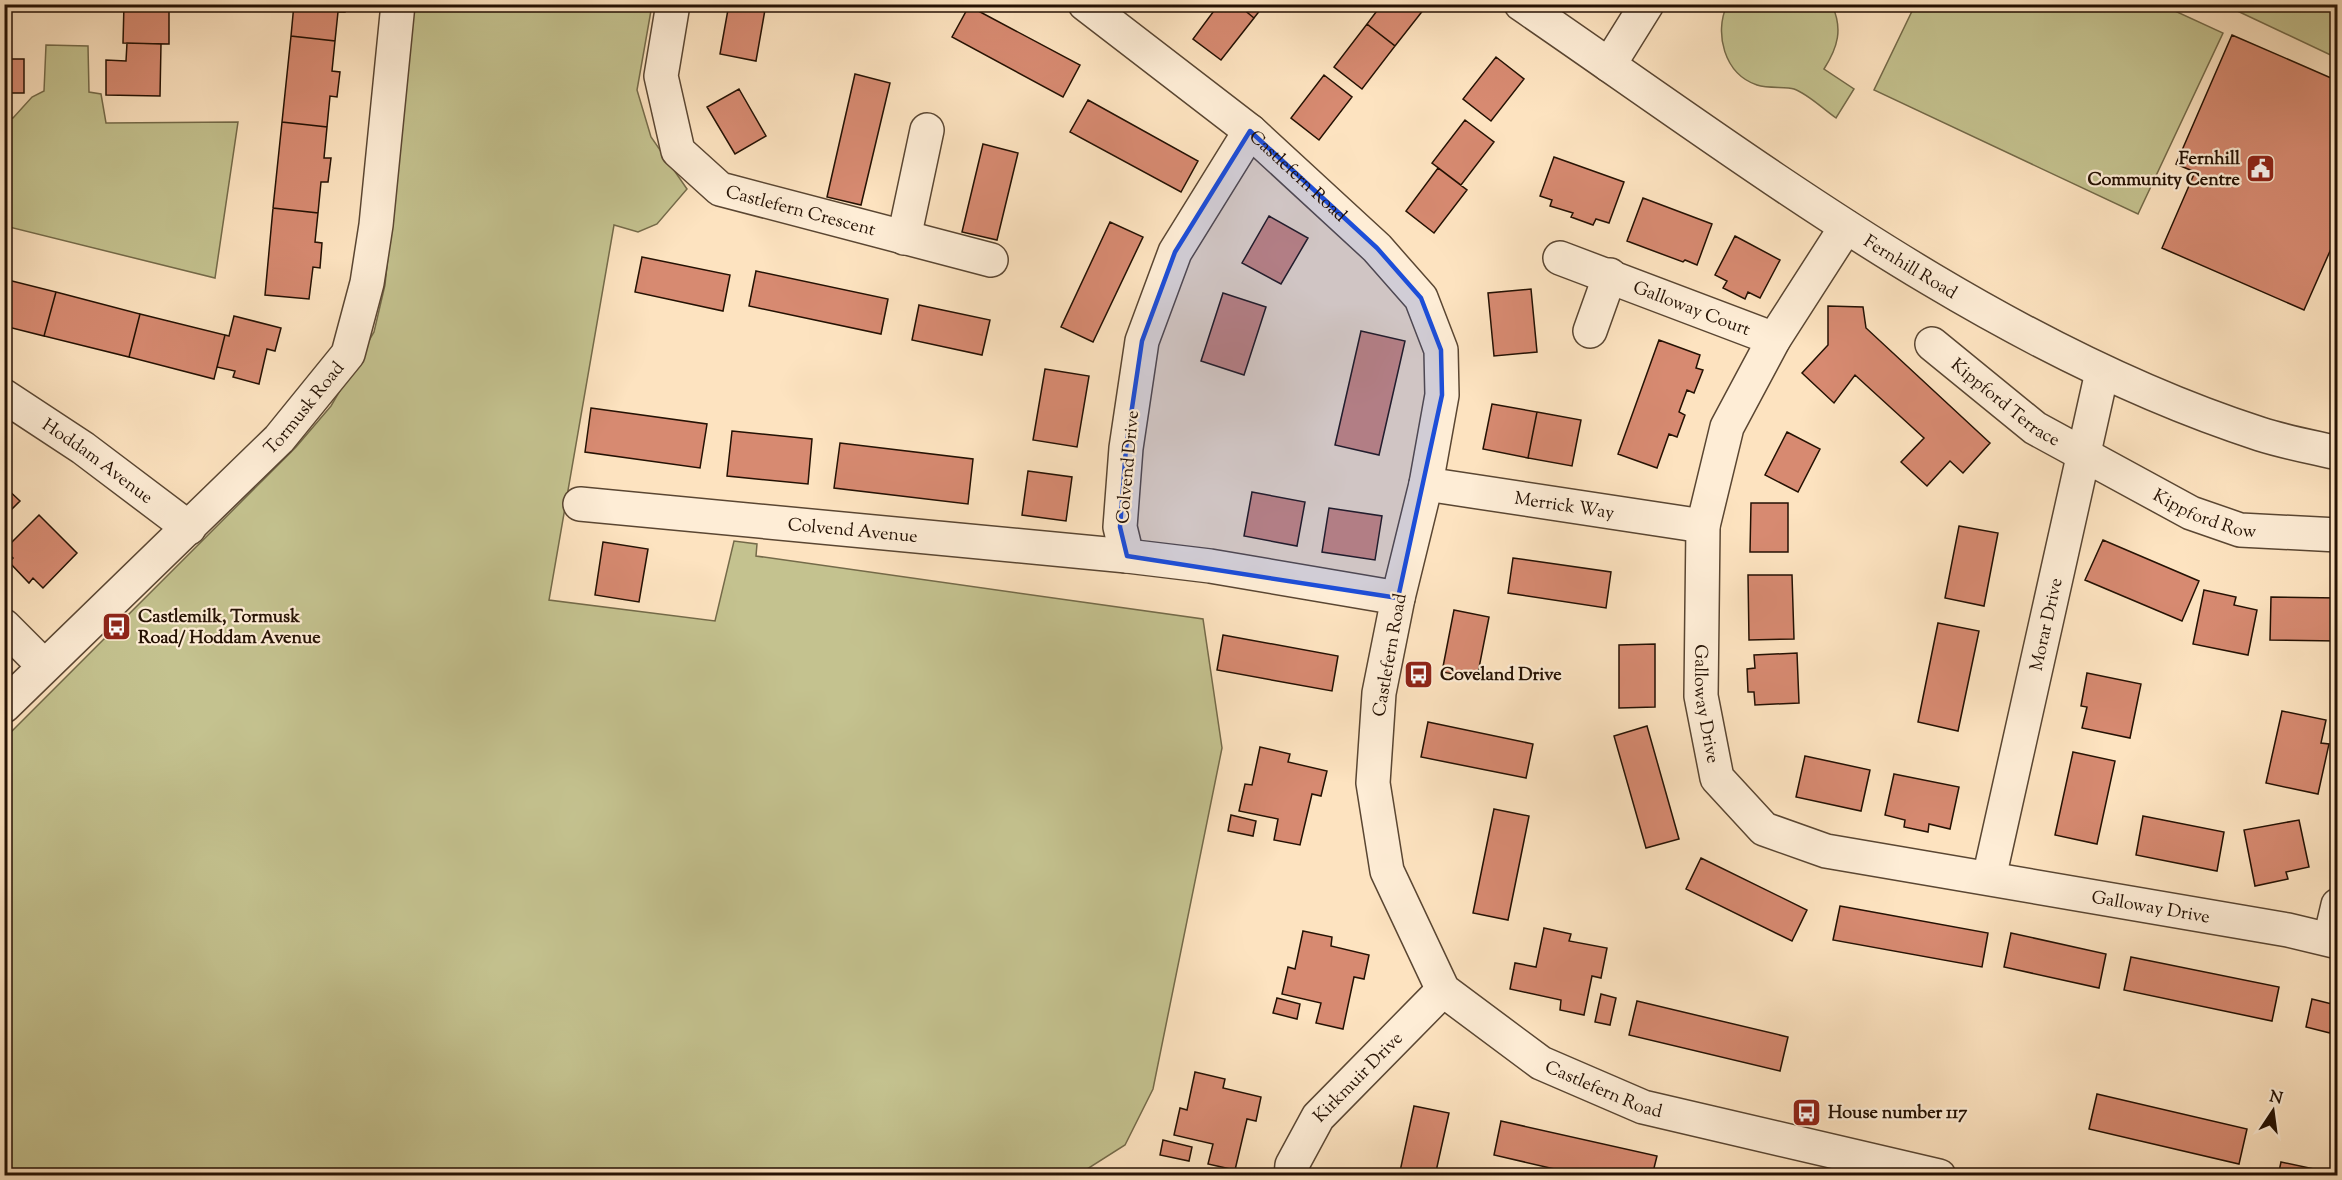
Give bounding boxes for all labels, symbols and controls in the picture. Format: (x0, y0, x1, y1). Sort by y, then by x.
street label: Castlefern Road (1242, 125, 1352, 229)
place label: Fernhill Community Centre (2087, 147, 2241, 194)
public building icon: Fernhill Community Centre (2245, 152, 2277, 184)
street label: Castlefern Crescent (722, 180, 878, 244)
street label: Fernhill Road (1858, 230, 1961, 307)
street label: Galloway Court (1629, 276, 1754, 344)
street label: Kippford Terrace (1944, 353, 2064, 454)
street label: Tormusk Road (259, 357, 352, 462)
street label: Colvend Drive (1111, 409, 1147, 525)
street label: Hoddam Avenue (36, 413, 158, 511)
street label: Kippford Row (2148, 484, 2257, 546)
street label: Merrick Way (1512, 487, 1616, 527)
street label: Colvend Avenue (786, 513, 919, 551)
street label: Morar Drive (2025, 576, 2071, 674)
street label: Castlefern Road (1367, 592, 1415, 719)
place label: Castlemilk, Tormusk Road/ Hoddam Avenue (138, 605, 321, 652)
bus stop icon: Castlemilk, Tormusk Road/ Hoddam Avenue (101, 610, 133, 642)
street label: Galloway Drive (1686, 644, 1725, 766)
bus stop icon: Coveland Drive (1403, 658, 1435, 690)
place label: Coveland Drive (1440, 663, 1562, 689)
street label: Galloway Drive (2089, 886, 2212, 931)
street label: Kirkmuir Drive (1308, 1027, 1410, 1130)
street label: Castlefern Road (1540, 1055, 1664, 1126)
north arrow (2243, 1081, 2303, 1141)
text: N (2267, 1086, 2285, 1112)
bus stop icon: House number 117 (1791, 1096, 1823, 1128)
place label: House number 117 (1828, 1101, 1968, 1127)

